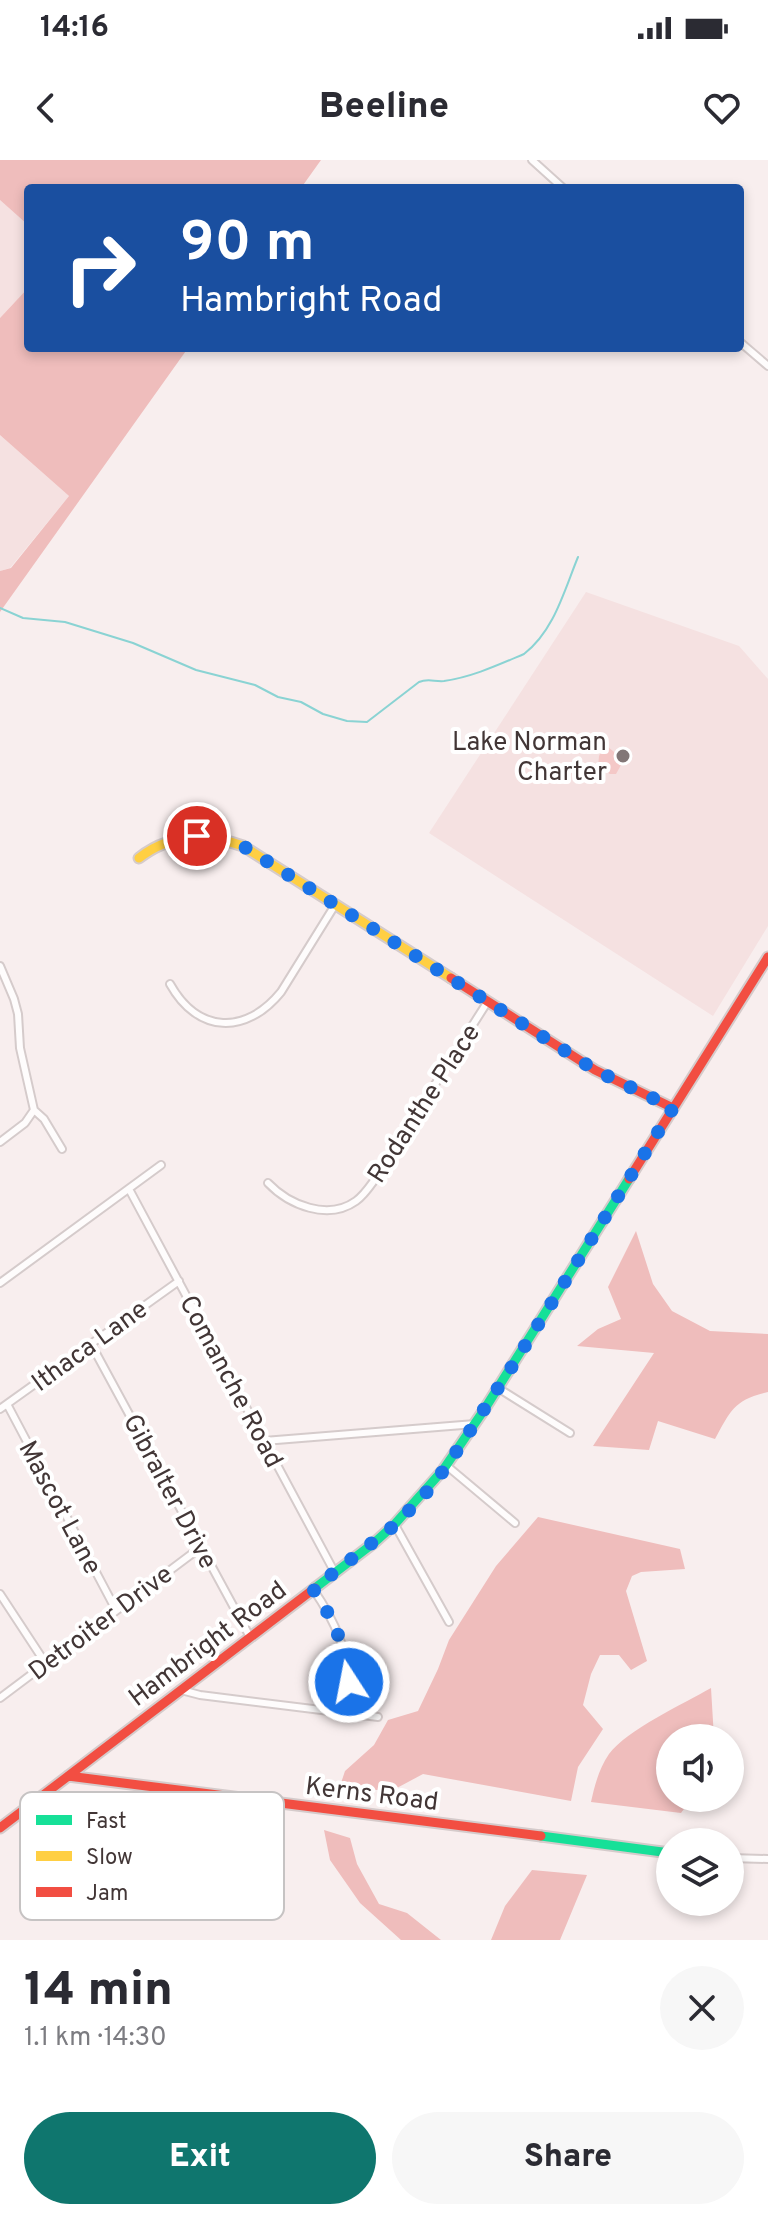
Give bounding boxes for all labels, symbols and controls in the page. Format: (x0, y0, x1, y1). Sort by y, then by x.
text: 14:16 (40, 10, 109, 47)
text: Beeline (319, 85, 449, 131)
icon: back (24, 86, 68, 130)
icon: heart (700, 86, 744, 130)
text: 90 m (180, 210, 315, 280)
icon: right (48, 216, 152, 320)
text: Hambright Road (180, 279, 442, 325)
place label: Lake Norman Charter (452, 727, 607, 790)
marker: Lake Norman Charter (614, 747, 632, 765)
pin (163, 802, 231, 870)
icon: arrive (175, 814, 219, 858)
street label: Rodanthe Place (361, 1018, 489, 1190)
street label: Comanche Road (170, 1290, 289, 1474)
street label: Ithaca Lane (26, 1294, 155, 1400)
street label: Gibralter Drive (114, 1409, 223, 1575)
street label: Mascot Lane (10, 1436, 108, 1581)
street label: Detroiter Drive (23, 1559, 180, 1689)
street label: Hambright Road (123, 1575, 294, 1715)
position arrow (307, 1640, 391, 1724)
map controls (656, 1724, 744, 1916)
button: sound (656, 1724, 744, 1812)
street label: Kerns Road (303, 1771, 440, 1820)
legend (20, 1792, 284, 1920)
text: Fast (86, 1809, 127, 1836)
button: layers (656, 1828, 744, 1916)
text: Slow (86, 1845, 133, 1872)
text: Jam (86, 1881, 129, 1908)
text: 14 min (24, 1962, 173, 2022)
button: close (660, 1966, 744, 2050)
text: 1.1 km · 14:30 (24, 2022, 167, 2055)
button: Exit (24, 2112, 376, 2204)
button: Share (392, 2112, 744, 2204)

